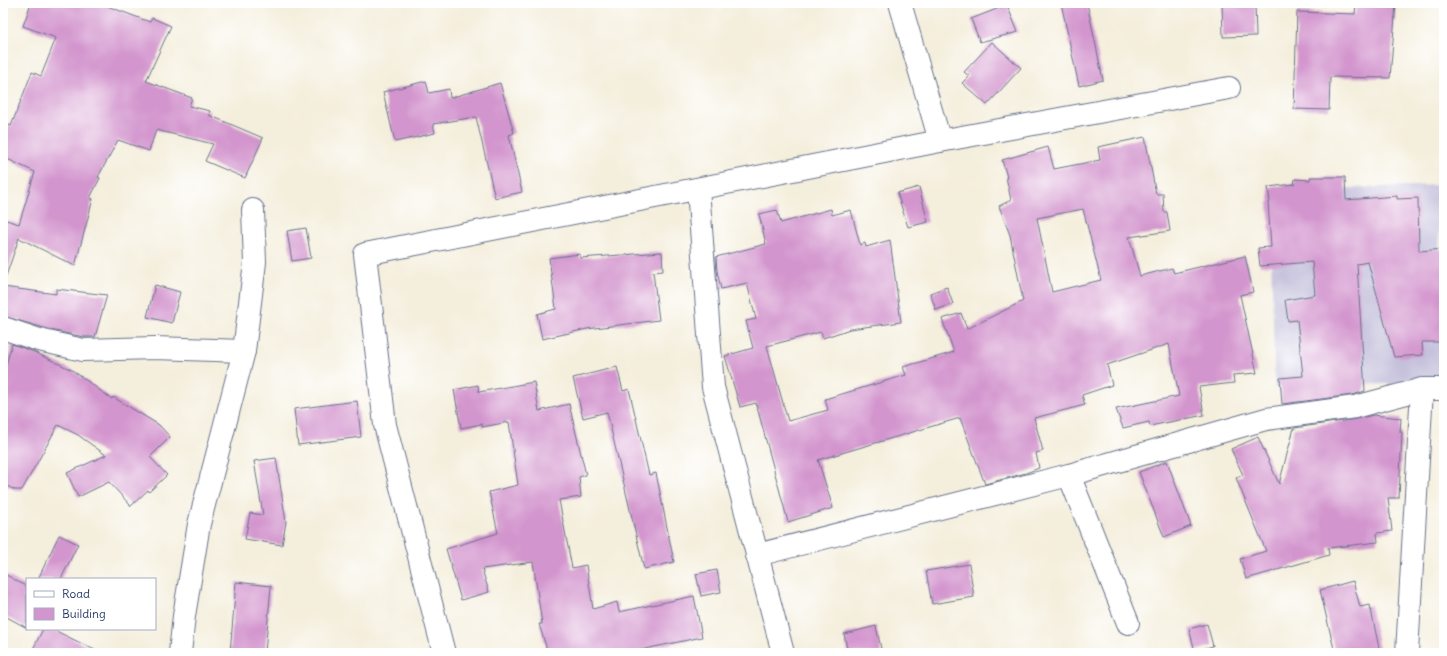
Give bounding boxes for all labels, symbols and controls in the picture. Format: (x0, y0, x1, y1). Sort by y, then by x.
legend (26, 578, 156, 630)
text: Road (62, 586, 90, 601)
text: Building (62, 606, 106, 621)

